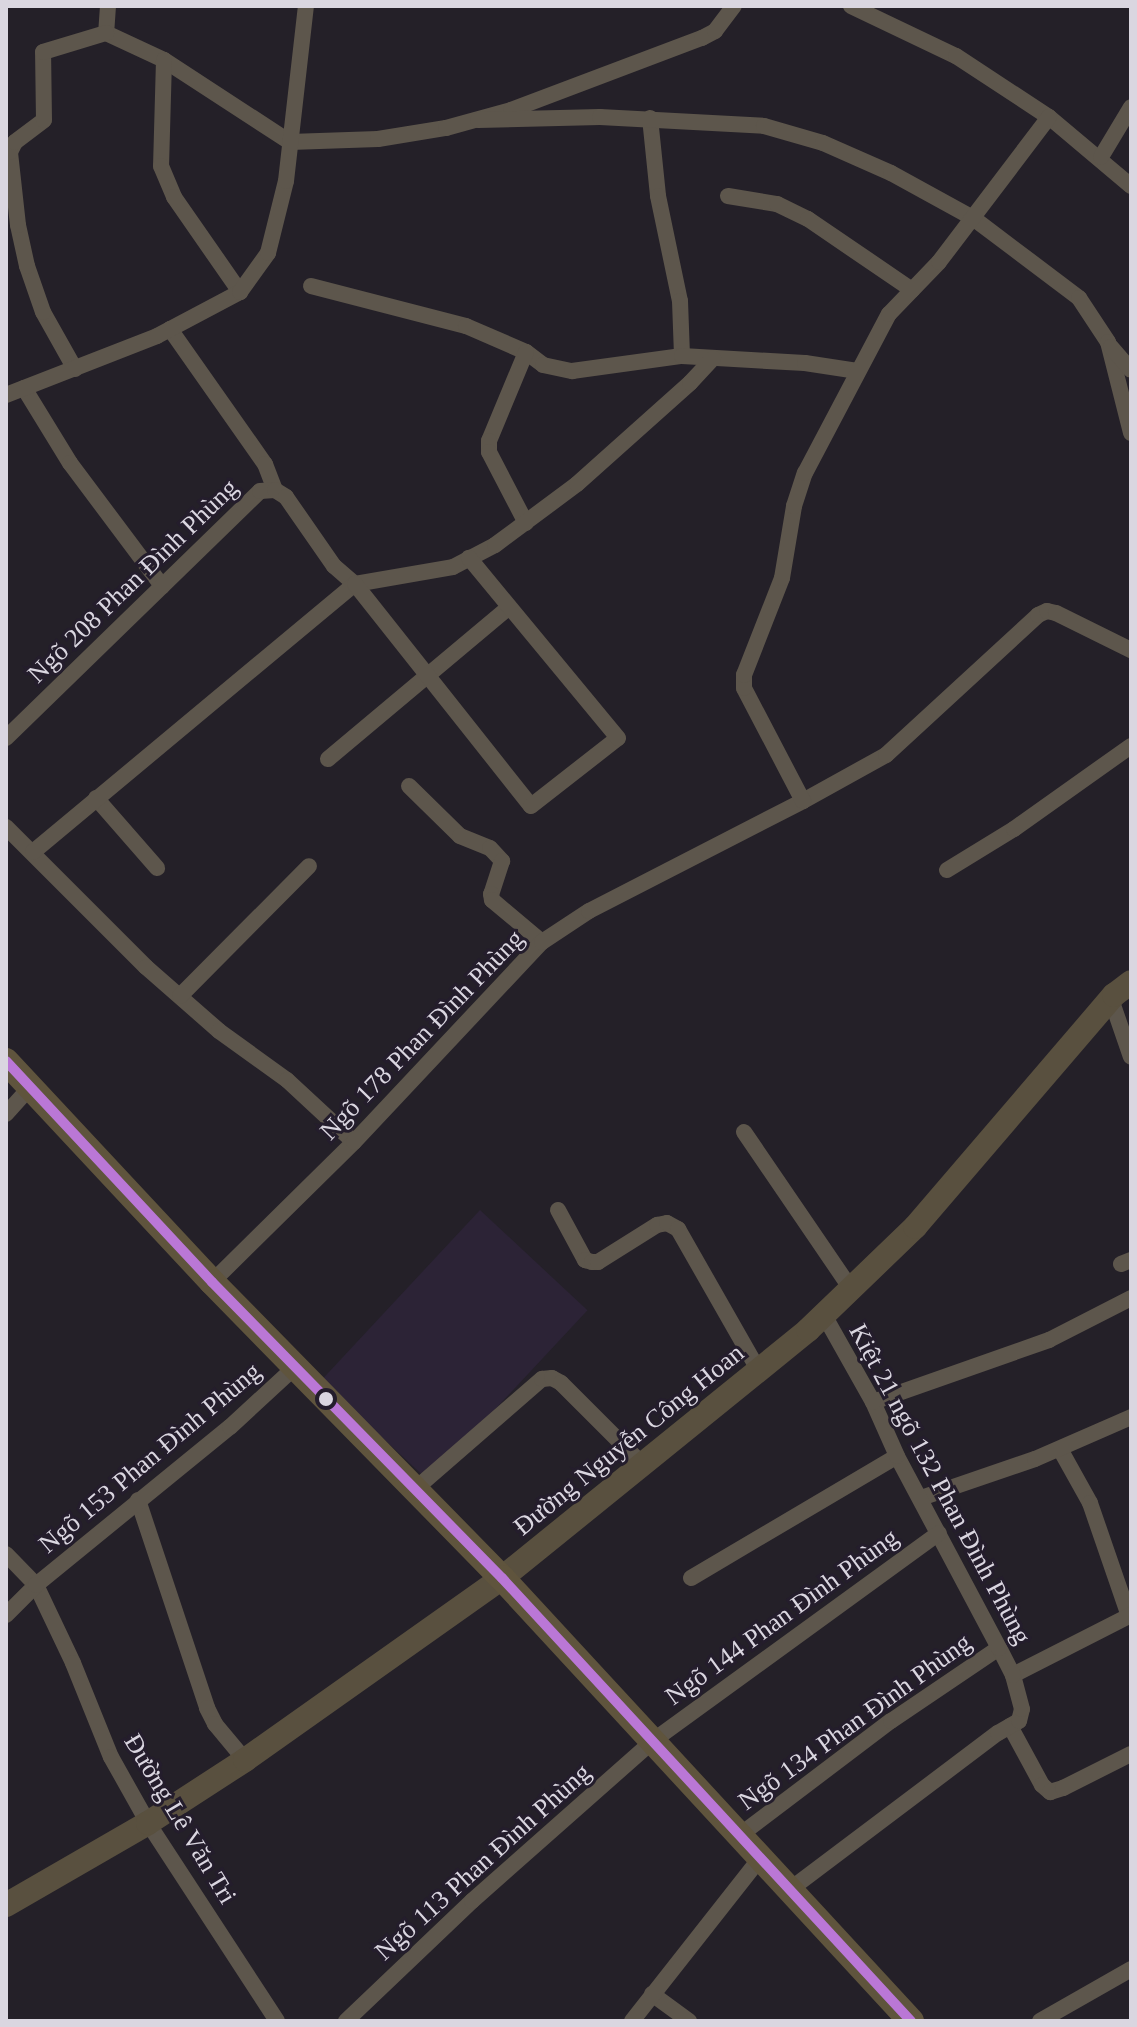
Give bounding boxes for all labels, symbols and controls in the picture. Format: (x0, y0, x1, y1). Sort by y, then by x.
street label: Ngõ 208 Phan Đình Phùng (21, 472, 245, 690)
street label: Ngõ 178 Phan Đình Phùng (313, 923, 531, 1147)
street label: Kiệt 21 ngõ 132 Phan Đình Phùng (842, 1319, 1038, 1649)
street label: Đường Nguyễn Công Hoan (508, 1338, 750, 1542)
street label: Ngõ 153 Phan Đình Phùng (33, 1356, 267, 1560)
unlabelled marker (318, 1391, 334, 1407)
street label: Ngõ 144 Phan Đình Phùng (659, 1522, 905, 1712)
street label: Ngõ 134 Phan Đình Phùng (732, 1627, 978, 1817)
street label: Đường Lê Văn Tri (117, 1728, 243, 1910)
street label: Ngõ 113 Phan Đình Phùng (369, 1757, 597, 1967)

